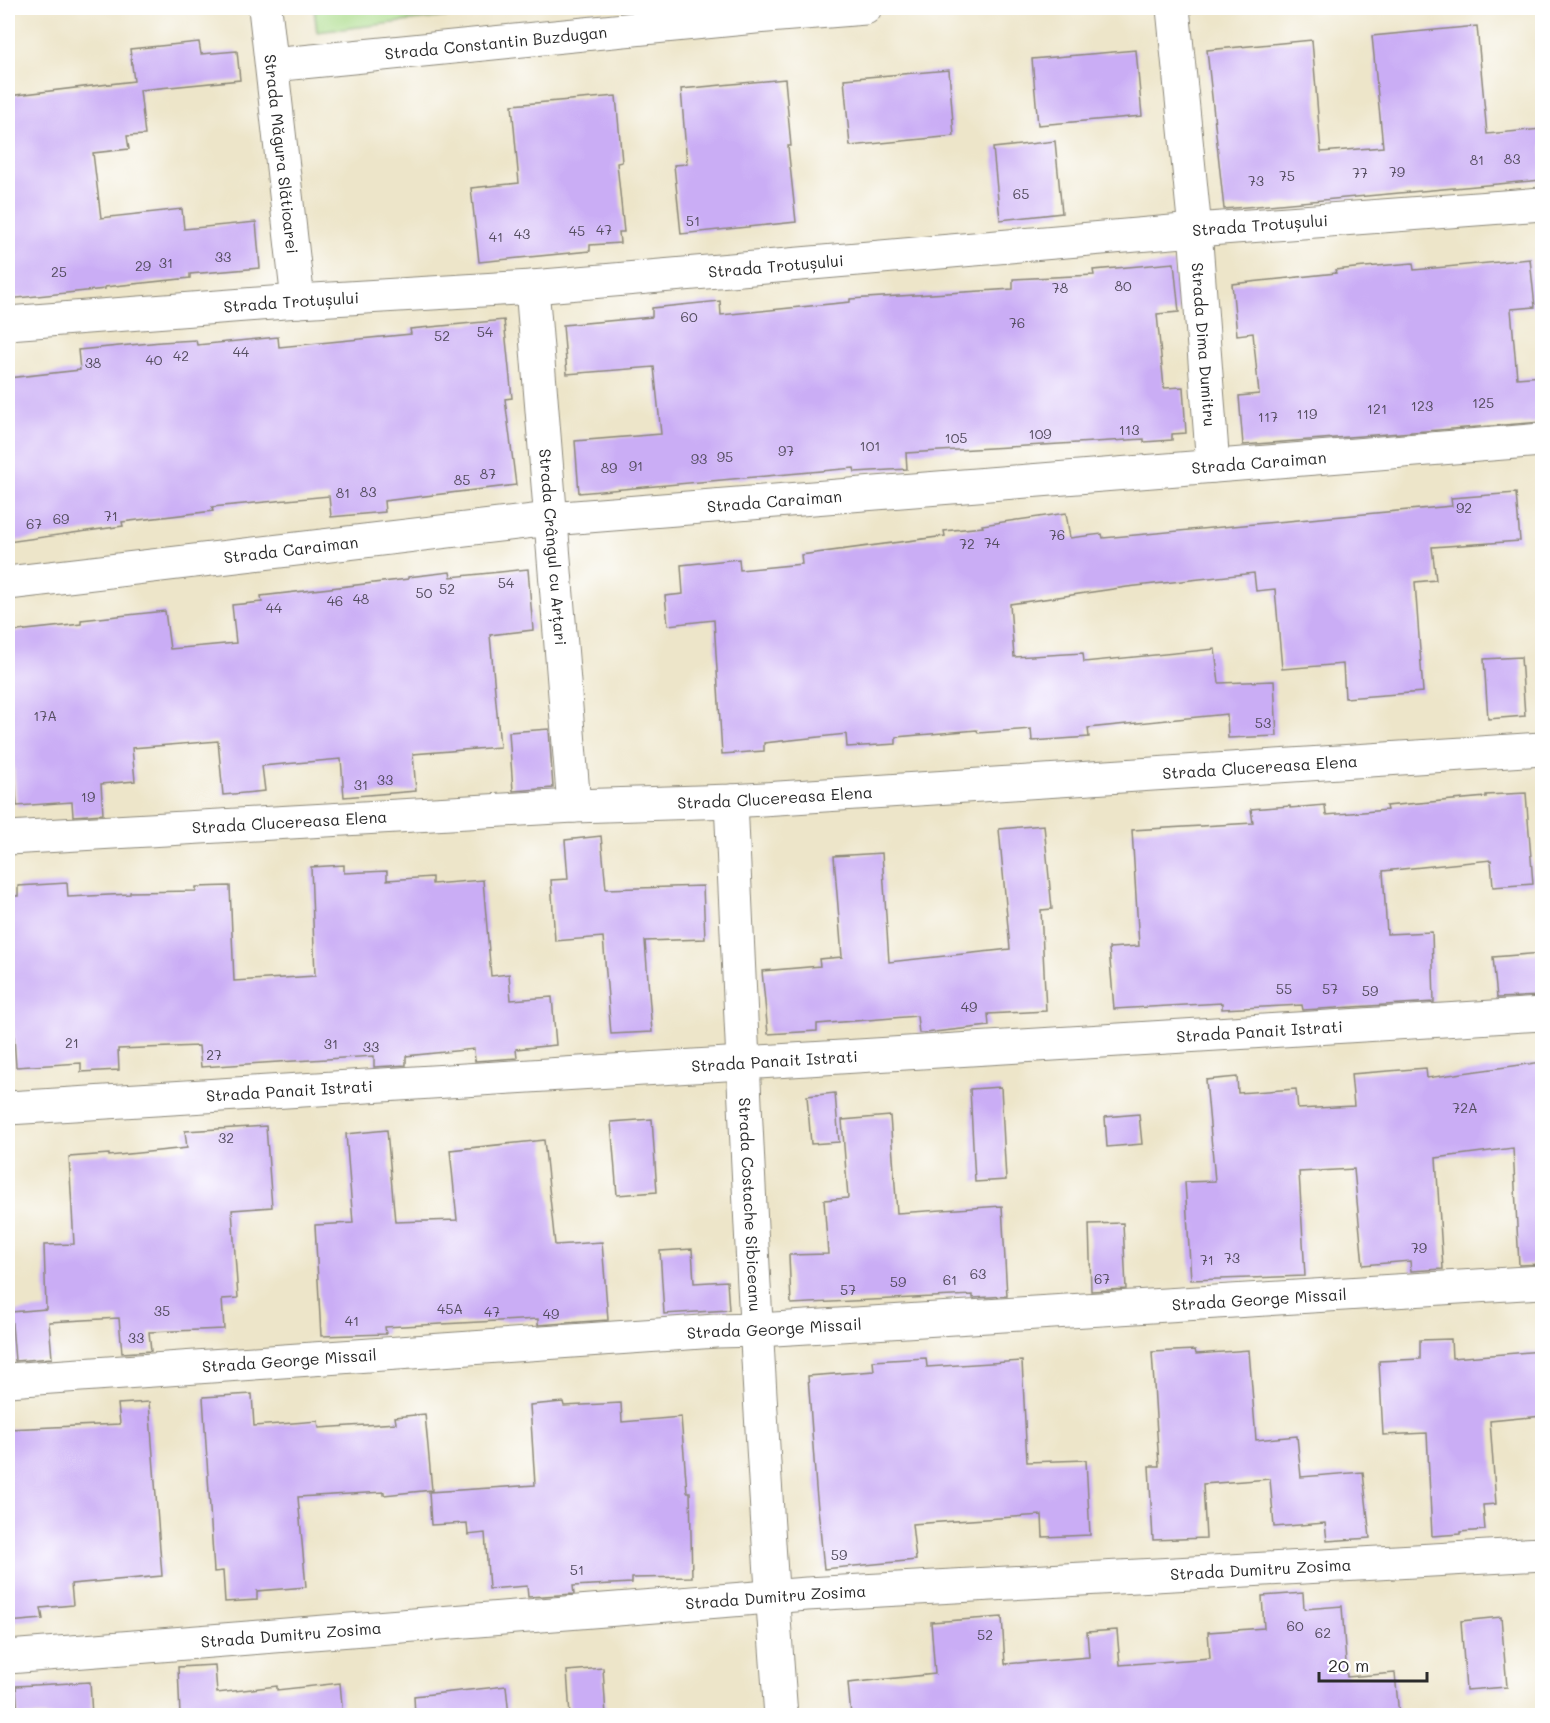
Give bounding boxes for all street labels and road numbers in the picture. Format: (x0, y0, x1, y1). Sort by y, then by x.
street label: Strada Constantin Buzdugan (384, 21, 608, 64)
street label: Strada Măgura Slătioarei (260, 53, 304, 255)
street label: Strada Trotușului (1192, 209, 1329, 240)
street label: Strada Trotușului (707, 249, 844, 282)
street label: Strada Dima Dumitru (1188, 262, 1221, 427)
street label: Strada Trotușului (223, 286, 360, 317)
street label: Strada Caraiman (1191, 446, 1327, 478)
street label: Strada Crângul cu Arțari (535, 448, 572, 646)
street label: Strada Caraiman (706, 485, 843, 516)
street label: Strada Caraiman (223, 531, 359, 567)
street label: Strada Clucereasa Elena (1162, 750, 1358, 783)
street label: Strada Clucereasa Elena (677, 781, 873, 813)
street label: Strada Clucereasa Elena (191, 806, 388, 838)
street label: Strada Panait Istrati (1176, 1015, 1344, 1046)
street label: Strada Panait Istrati (691, 1045, 858, 1076)
street label: Strada Panait Istrati (206, 1075, 373, 1106)
street label: Strada Costache Sibiceanu (735, 1097, 766, 1312)
street label: Strada George Missail (1171, 1283, 1347, 1315)
street label: Strada George Missail (686, 1313, 862, 1343)
street label: Strada George Missail (201, 1344, 377, 1377)
street label: Strada Dumitru Zosima (1170, 1553, 1352, 1584)
street label: Strada Dumitru Zosima (684, 1580, 867, 1614)
street label: Strada Dumitru Zosima (200, 1617, 382, 1652)

